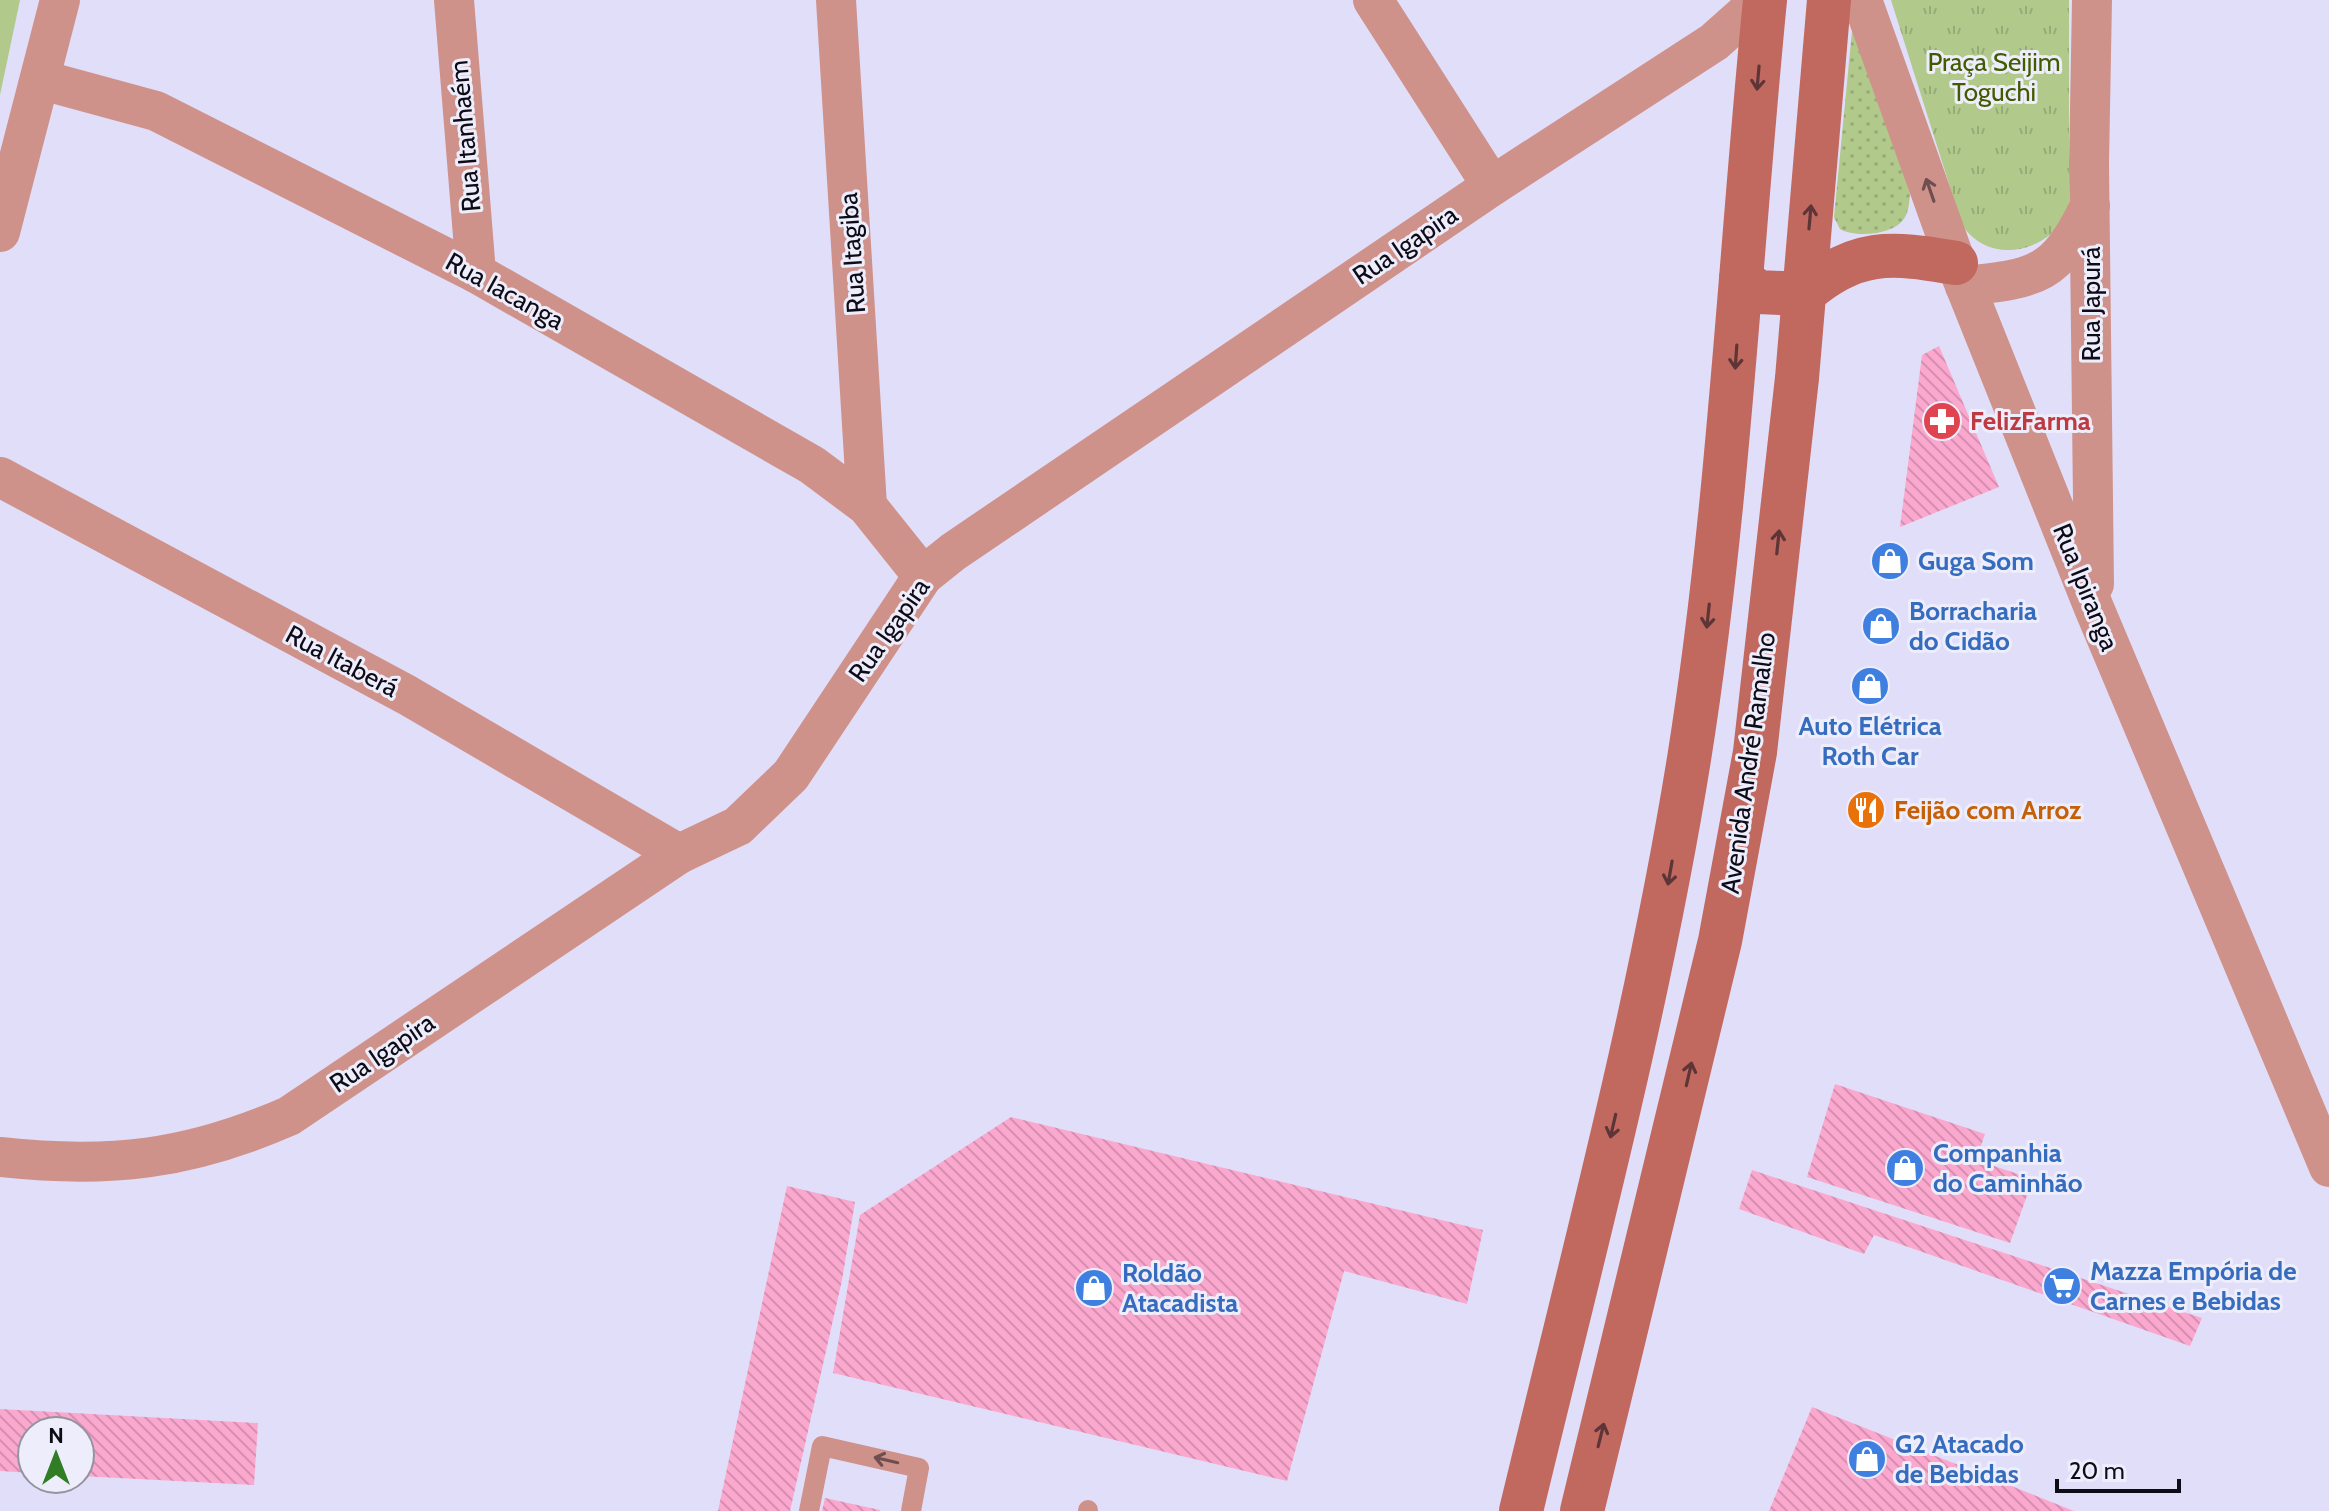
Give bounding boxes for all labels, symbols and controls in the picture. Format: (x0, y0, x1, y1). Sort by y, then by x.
park label: Praça Seijim Toguchi (1927, 46, 2061, 108)
street label: Rua Itanhaém (442, 59, 488, 213)
one-way arrow (1750, 64, 1765, 91)
one-way arrow (1922, 178, 1936, 202)
street label: Rua Itagiba (832, 191, 872, 314)
street label: Rua Igapira (1347, 198, 1464, 292)
one-way arrow (1803, 204, 1818, 231)
street label: Rua Iacanga (440, 245, 570, 337)
street label: Rua Japurá (2075, 246, 2107, 361)
one-way arrow (1728, 343, 1743, 370)
pharmacy icon: FelizFarma (1921, 400, 1963, 442)
place label: FelizFarma (1970, 405, 2091, 437)
street label: Rua Ipiranga (2046, 519, 2126, 656)
one-way arrow (1771, 529, 1786, 556)
shop icon: Guga Som (1869, 540, 1911, 582)
place label: Guga Som (1918, 545, 2034, 577)
street label: Rua Igapira (842, 571, 937, 688)
place label: Borracharia do Cidão (1909, 595, 2037, 657)
one-way arrow (1701, 602, 1716, 629)
shop icon: Borracharia do Cidão (1860, 605, 1902, 647)
street label: Rua Itaberá (280, 618, 404, 704)
street label: Avenida André Ramalho (1714, 630, 1782, 896)
shop icon: Auto Elétrica Roth Car (1849, 665, 1891, 707)
place label: Auto Elétrica Roth Car (1798, 710, 1942, 772)
restaurant icon: Feijão com Arroz (1845, 789, 1887, 831)
place label: Feijão com Arroz (1894, 794, 2081, 826)
one-way arrow (1661, 860, 1676, 885)
street label: Rua Igapira (324, 1006, 441, 1100)
one-way arrow (1682, 1061, 1697, 1087)
one-way arrow (1605, 1113, 1620, 1139)
place label: Companhia do Caminhão (1933, 1137, 2083, 1199)
shop icon: Companhia do Caminhão (1884, 1147, 1926, 1189)
place label: Mazza Empória de Carnes e Bebidas (2090, 1255, 2297, 1317)
place label: Roldão Atacadista (1122, 1257, 1238, 1319)
supermarket icon: Mazza Empória de Carnes e Bebidas (2041, 1265, 2083, 1307)
shop icon: Roldão Atacadista (1073, 1267, 1115, 1309)
north arrow (16, 1415, 96, 1495)
text: N (48, 1422, 64, 1449)
one-way arrow (1594, 1423, 1609, 1449)
place label: G2 Atacado de Bebidas (1895, 1428, 2024, 1490)
shop icon: G2 Atacado de Bebidas (1846, 1438, 1888, 1480)
scale bar (2057, 1443, 2179, 1493)
one-way arrow (874, 1452, 899, 1467)
text: 20 m (2069, 1456, 2125, 1485)

